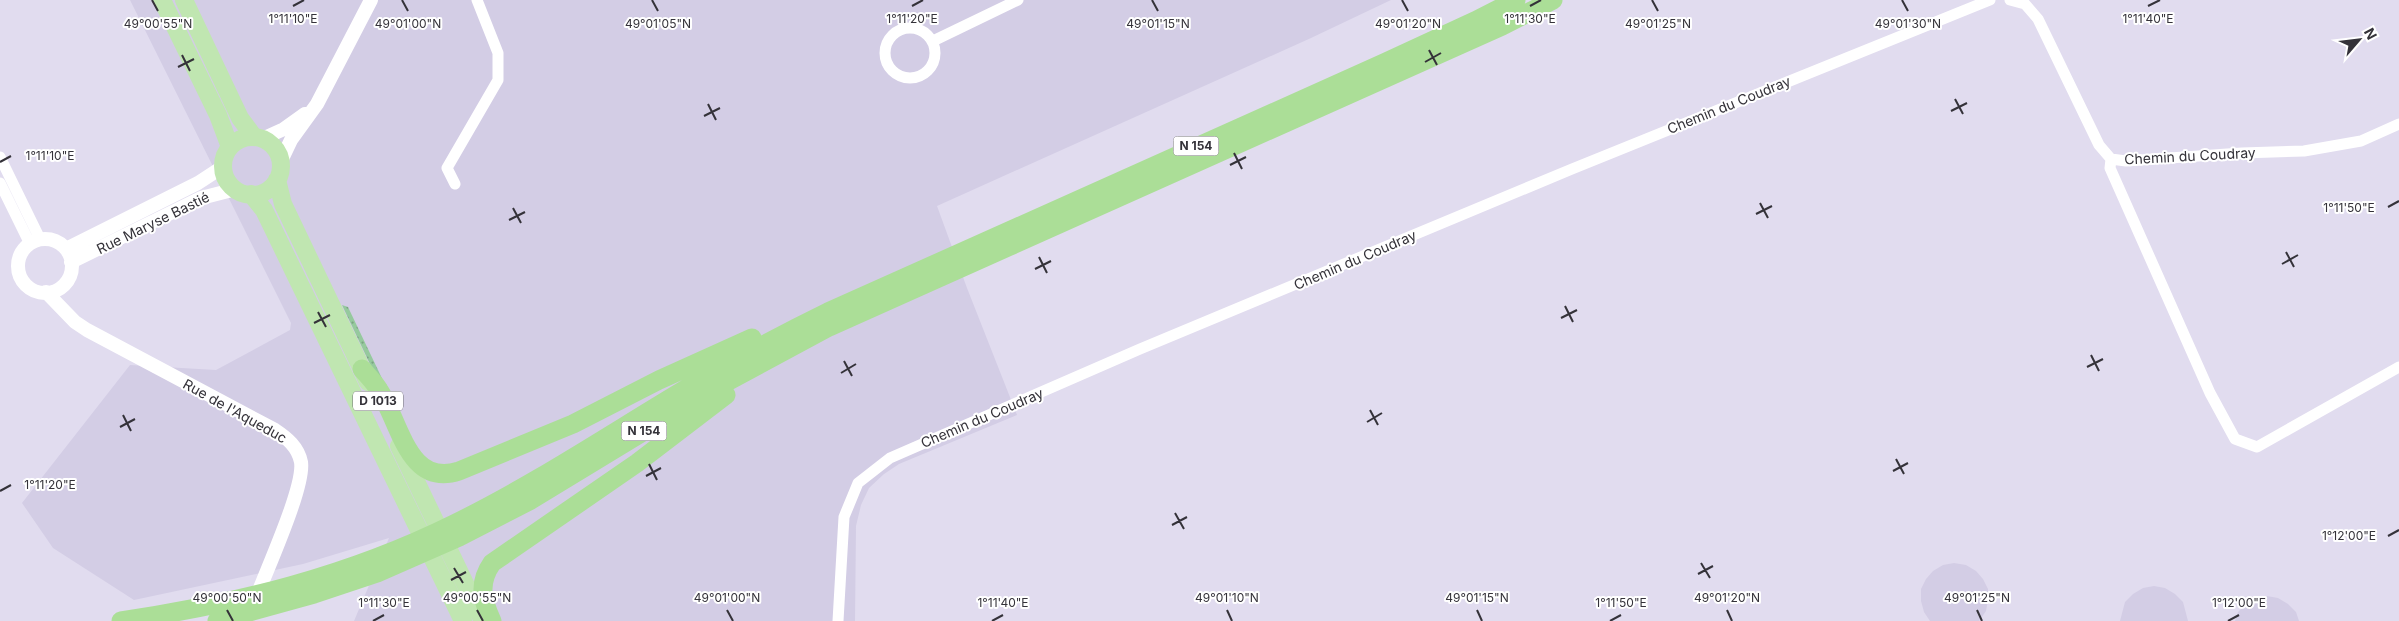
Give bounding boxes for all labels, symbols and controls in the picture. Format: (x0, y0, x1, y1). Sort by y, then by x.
text: 1°11'10"E (269, 11, 317, 26)
text: 1°11'20"E (886, 11, 938, 26)
text: 1°11'30"E (1504, 11, 1556, 26)
text: 1°11'40"E (2122, 11, 2174, 26)
north arrow (2334, 15, 2384, 65)
text: 49°00'55"N (124, 16, 192, 31)
text: 49°01'00"N (375, 16, 441, 31)
text: 49°01'05"N (625, 16, 691, 31)
text: 49°01'15"N (1126, 16, 1190, 31)
text: 49°01'20"N (1375, 16, 1441, 31)
text: 49°01'25"N (1625, 16, 1691, 31)
text: 49°01'30"N (1875, 16, 1941, 31)
text: N (2361, 25, 2381, 42)
street label: Chemin du Coudray (1665, 72, 1793, 137)
road number: N 154 (1174, 136, 1218, 156)
street label: Chemin du Coudray (2124, 144, 2256, 167)
text: 1°11'10"E (26, 148, 74, 163)
street label: Rue Maryse Bastié (94, 188, 212, 257)
text: 1°11'50"E (2323, 200, 2375, 215)
street label: Chemin du Coudray (1291, 226, 1419, 293)
street label: Rue de l'Aqueduc (180, 375, 290, 446)
street label: Chemin du Coudray (918, 384, 1046, 451)
road number: D 1013 (353, 392, 403, 411)
road number: N 154 (622, 422, 666, 441)
text: 1°11'20"E (24, 477, 76, 492)
text: 1°12'00"E (2322, 528, 2376, 543)
text: 49°00'50"N (193, 590, 261, 605)
text: 49°00'55"N (443, 590, 511, 605)
text: 49°01'00"N (694, 590, 760, 605)
text: 49°01'10"N (1195, 590, 1259, 605)
text: 49°01'15"N (1445, 590, 1509, 605)
text: 49°01'20"N (1694, 590, 1760, 605)
text: 49°01'25"N (1944, 590, 2010, 605)
text: 1°11'30"E (358, 595, 410, 610)
text: 1°11'40"E (977, 595, 1029, 610)
text: 1°11'50"E (1595, 595, 1647, 610)
text: 1°12'00"E (2212, 595, 2266, 610)

